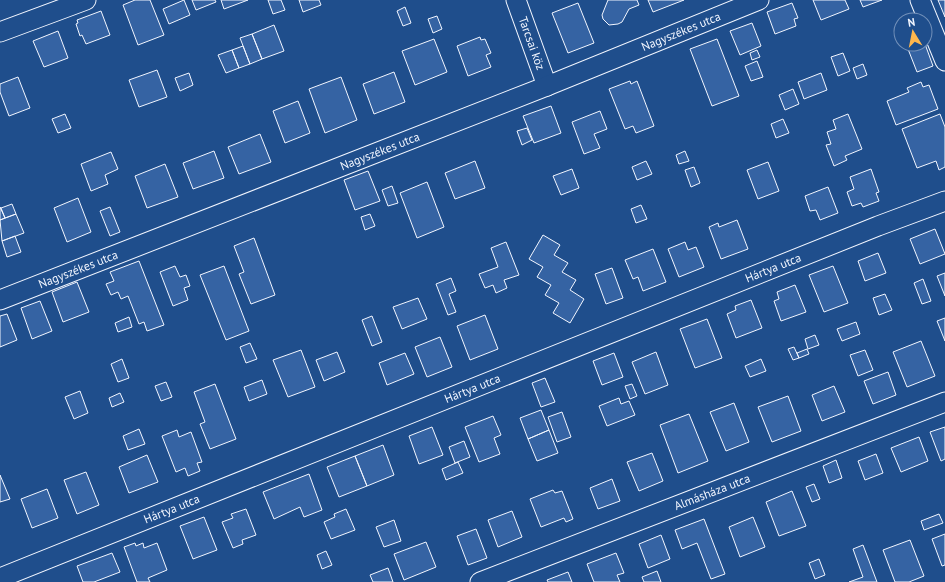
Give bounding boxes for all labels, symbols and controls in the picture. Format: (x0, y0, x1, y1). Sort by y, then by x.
street label: Nagyszékes utca (639, 8, 723, 54)
north arrow (893, 12, 933, 52)
street label: Tarcsai köz (516, 14, 549, 72)
text: N (906, 15, 916, 30)
street label: Nagyszékes utca (338, 129, 422, 173)
street label: Nagyszékes utca (36, 247, 120, 291)
street label: Hártya utca (743, 250, 803, 286)
street label: Hártya utca (442, 370, 503, 406)
street label: Almásháza utca (672, 470, 752, 513)
street label: Hártya utca (141, 491, 202, 527)

